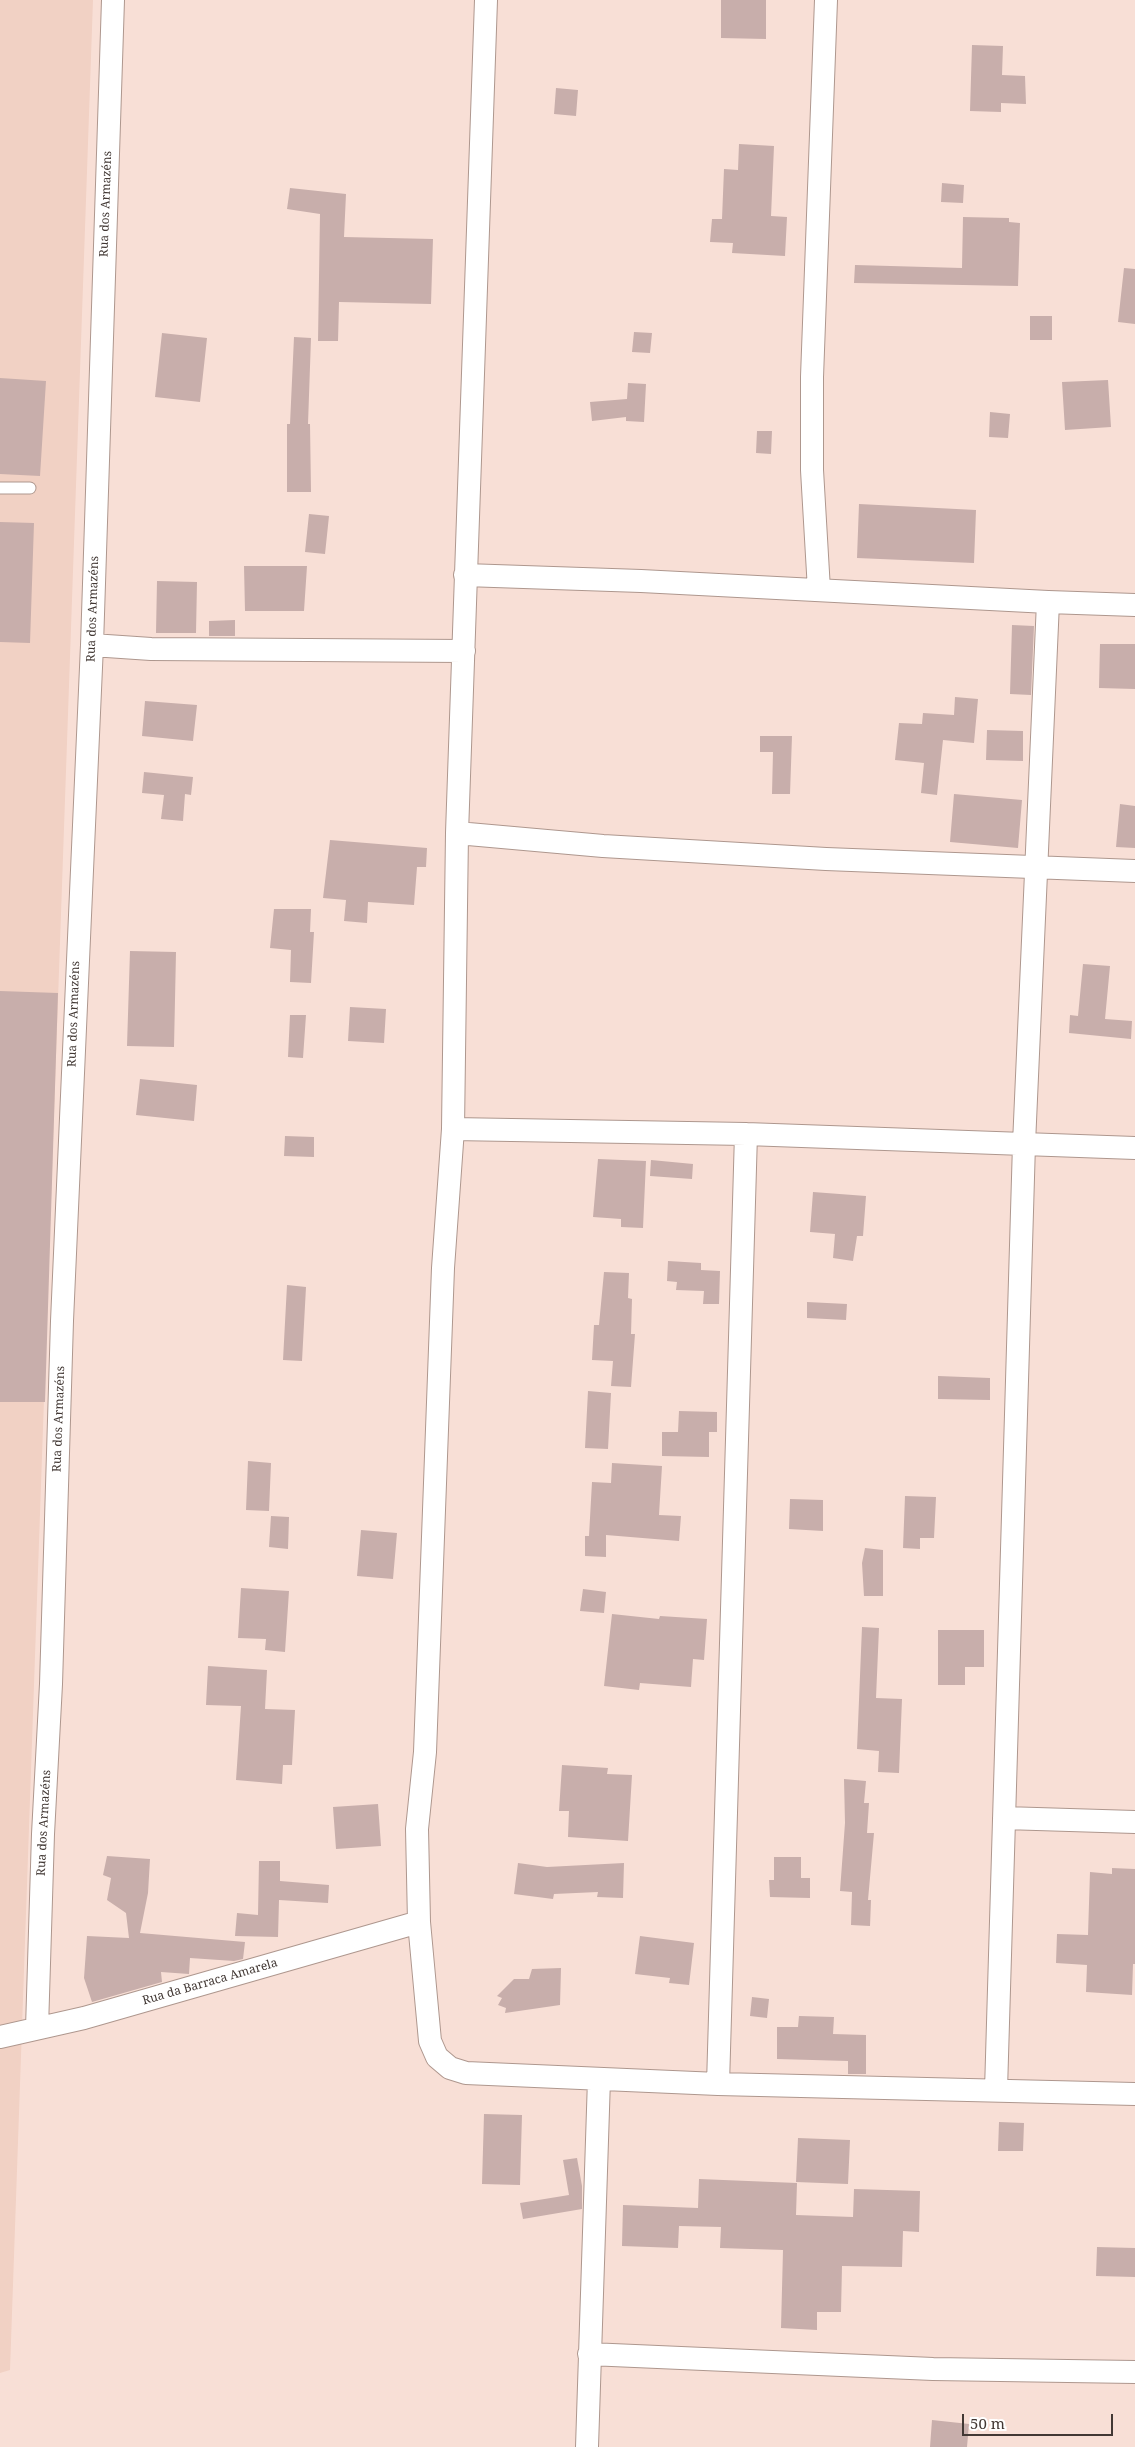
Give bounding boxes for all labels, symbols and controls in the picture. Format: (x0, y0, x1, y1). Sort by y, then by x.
street label: Rua dos Armazéns (97, 151, 115, 257)
street label: Rua dos Armazéns (84, 556, 102, 662)
street label: Rua dos Armazéns (65, 961, 83, 1067)
street label: Rua dos Armazéns (50, 1366, 68, 1472)
street label: Rua dos Armazéns (34, 1770, 54, 1876)
street label: Rua da Barraca Amarela (141, 1956, 279, 2008)
scale bar (965, 2404, 1116, 2436)
text: 50 m (970, 2413, 1005, 2433)

